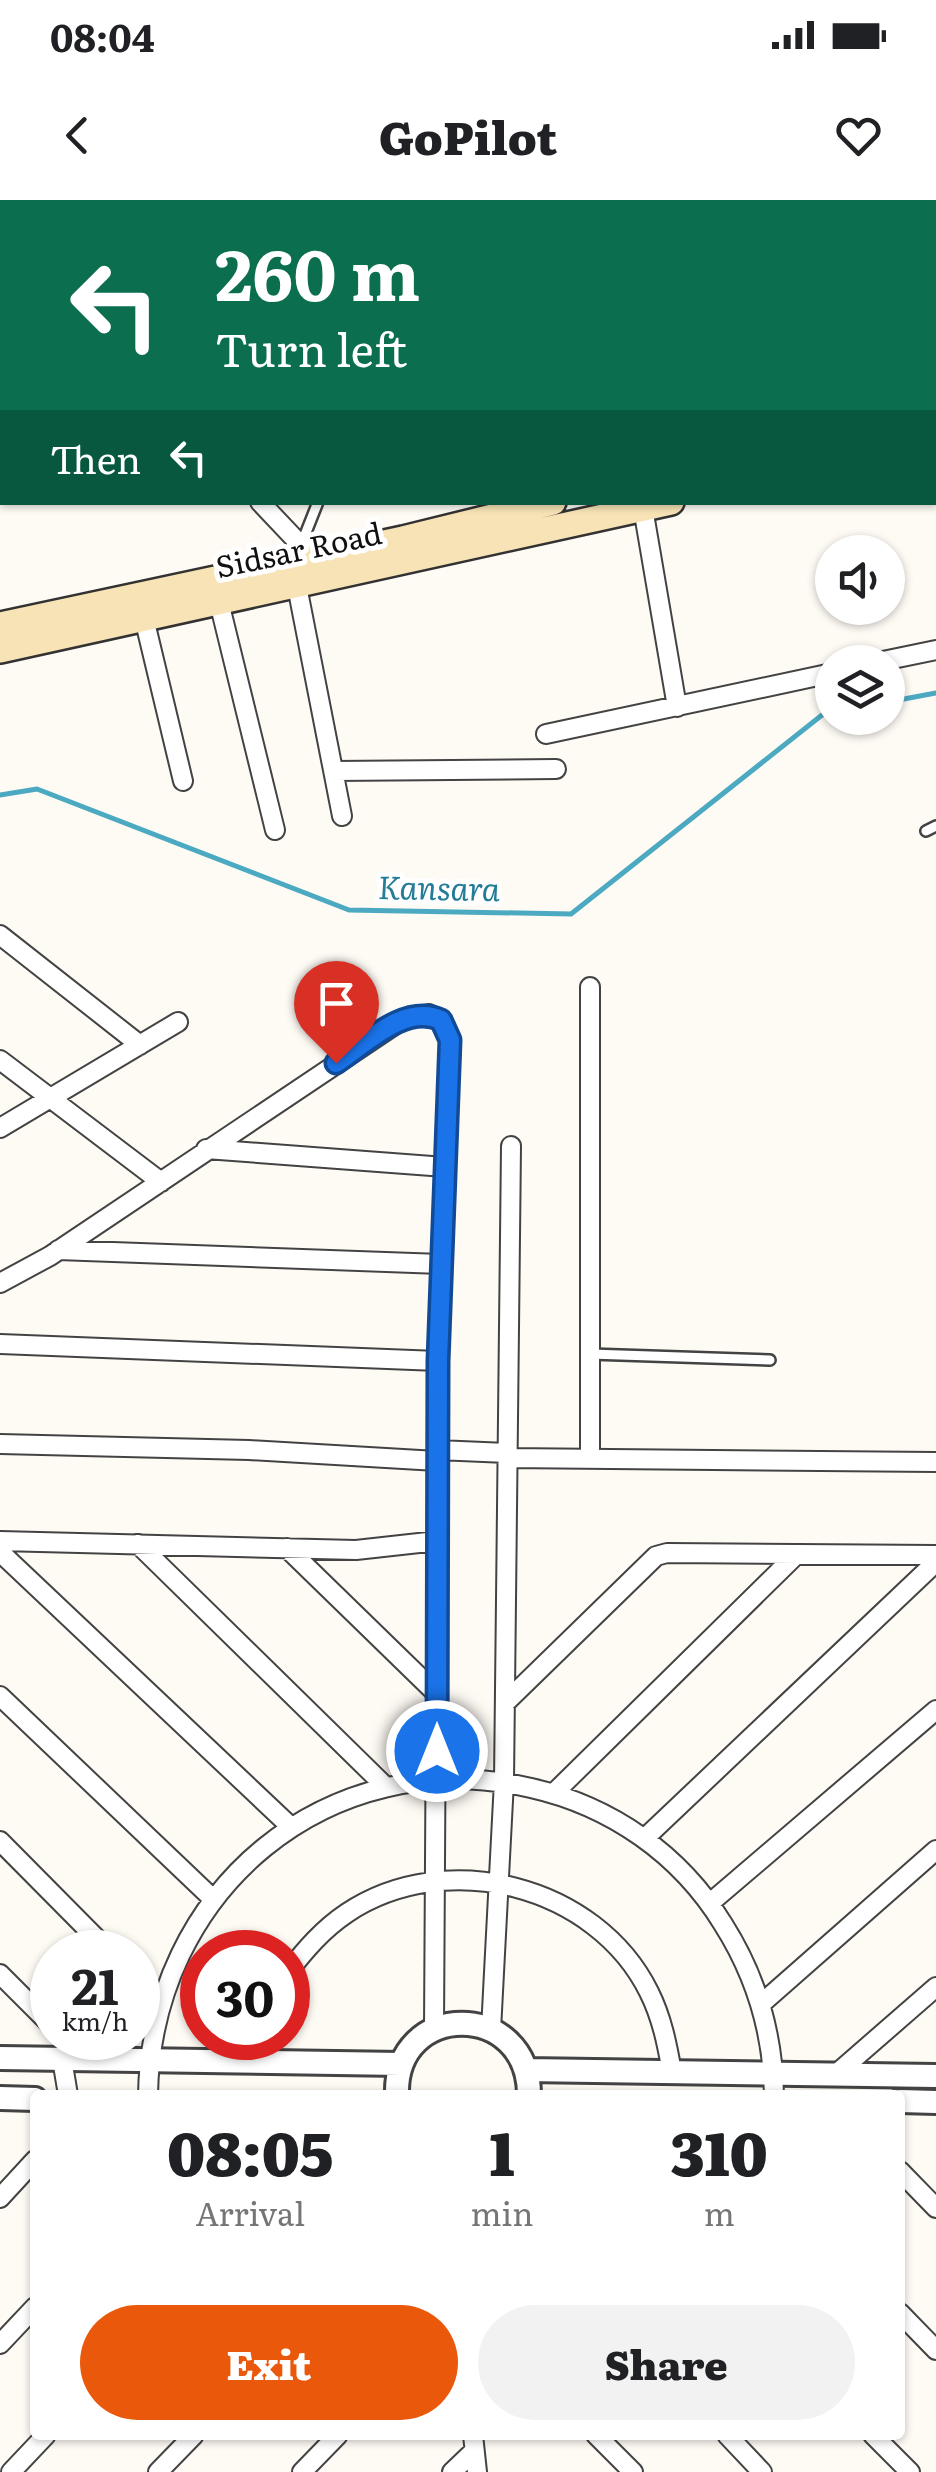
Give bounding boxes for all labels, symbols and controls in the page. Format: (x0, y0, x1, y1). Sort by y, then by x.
text: 08:04 (50, 7, 155, 64)
text: GoPilot (379, 102, 557, 169)
icon: back (50, 108, 105, 163)
icon: heart (831, 108, 886, 163)
text: 260 m (215, 219, 420, 323)
icon: left (50, 240, 180, 370)
text: Turn left (215, 314, 407, 381)
text: Then (50, 429, 141, 486)
icon: left (161, 430, 216, 485)
street label: Sidsar Road (211, 509, 385, 587)
map controls (815, 535, 905, 735)
button: sound (815, 535, 905, 625)
button: layers (815, 645, 905, 735)
water label: Kansara (378, 861, 501, 911)
pin (294, 961, 379, 1064)
icon: arrive (309, 976, 364, 1031)
position arrow (385, 1699, 489, 1803)
speed limit sign: 30 (180, 1930, 310, 2060)
text: 21 (71, 1946, 119, 2020)
text: km/h (62, 2002, 128, 2039)
text: 08:05 (167, 2105, 333, 2194)
text: 1 (489, 2105, 514, 2194)
text: 310 (670, 2105, 768, 2194)
text: Arrival (196, 2188, 305, 2236)
text: min (470, 2188, 533, 2236)
text: m (704, 2188, 735, 2236)
button: Exit (80, 2305, 458, 2420)
button: Share (478, 2305, 855, 2420)

